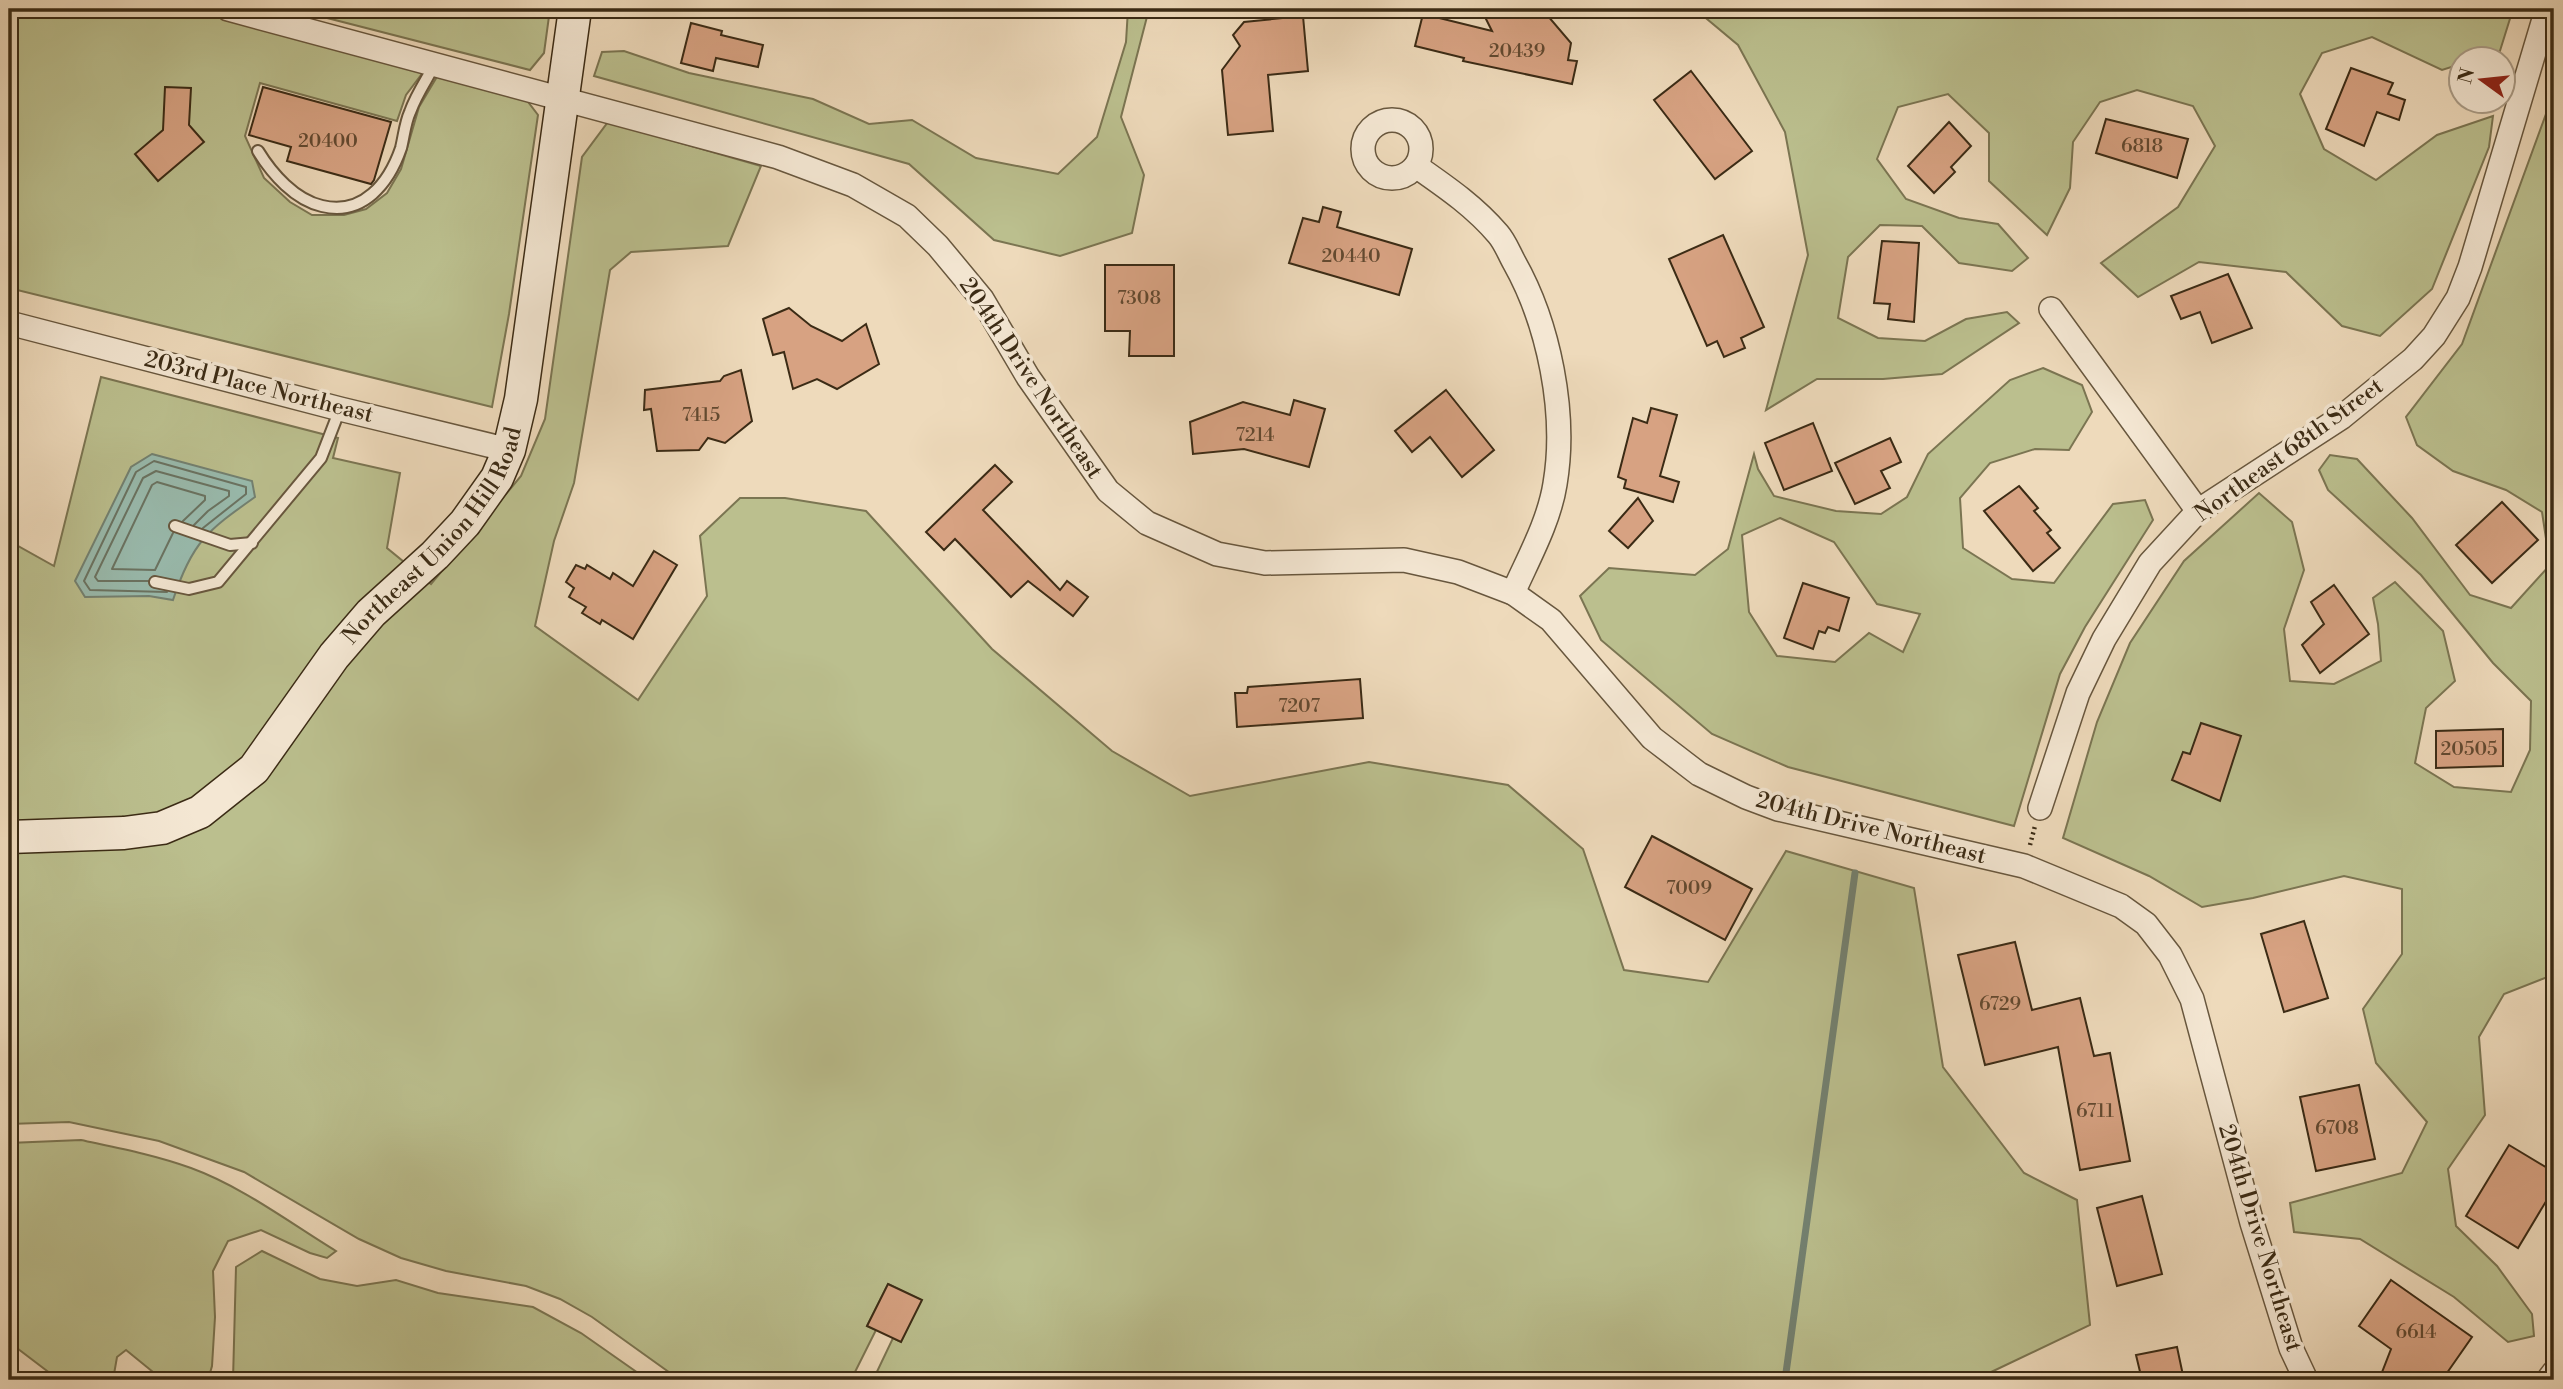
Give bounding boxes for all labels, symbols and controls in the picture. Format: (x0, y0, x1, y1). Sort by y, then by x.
house number: 20439 (1489, 39, 1545, 63)
north arrow (2448, 46, 2518, 116)
text: N (2453, 65, 2480, 86)
house number: 20400 (298, 129, 358, 153)
house number: 6818 (2121, 134, 2163, 158)
house number: 20440 (1321, 244, 1381, 268)
street label: 204th Drive Northeast (953, 272, 1109, 484)
house number: 7308 (1117, 286, 1161, 310)
street label: 203rd Place Northeast (142, 345, 376, 429)
street label: Northeast 68th Street (2189, 372, 2389, 528)
house number: 7415 (682, 403, 720, 427)
house number: 7214 (1235, 423, 1275, 447)
street label: Northeast Union Hill Road (336, 424, 528, 650)
house number: 7207 (1278, 694, 1320, 718)
house number: 20505 (2441, 737, 2497, 761)
street label: 204th Drive Northeast (1753, 786, 1989, 870)
house number: 7009 (1666, 876, 1712, 900)
house number: 6729 (1979, 992, 2021, 1016)
house number: 6711 (2076, 1099, 2114, 1123)
house number: 6708 (2315, 1116, 2359, 1140)
street label: 204th Drive Northeast (2212, 1121, 2308, 1355)
house number: 6614 (2395, 1320, 2437, 1344)

